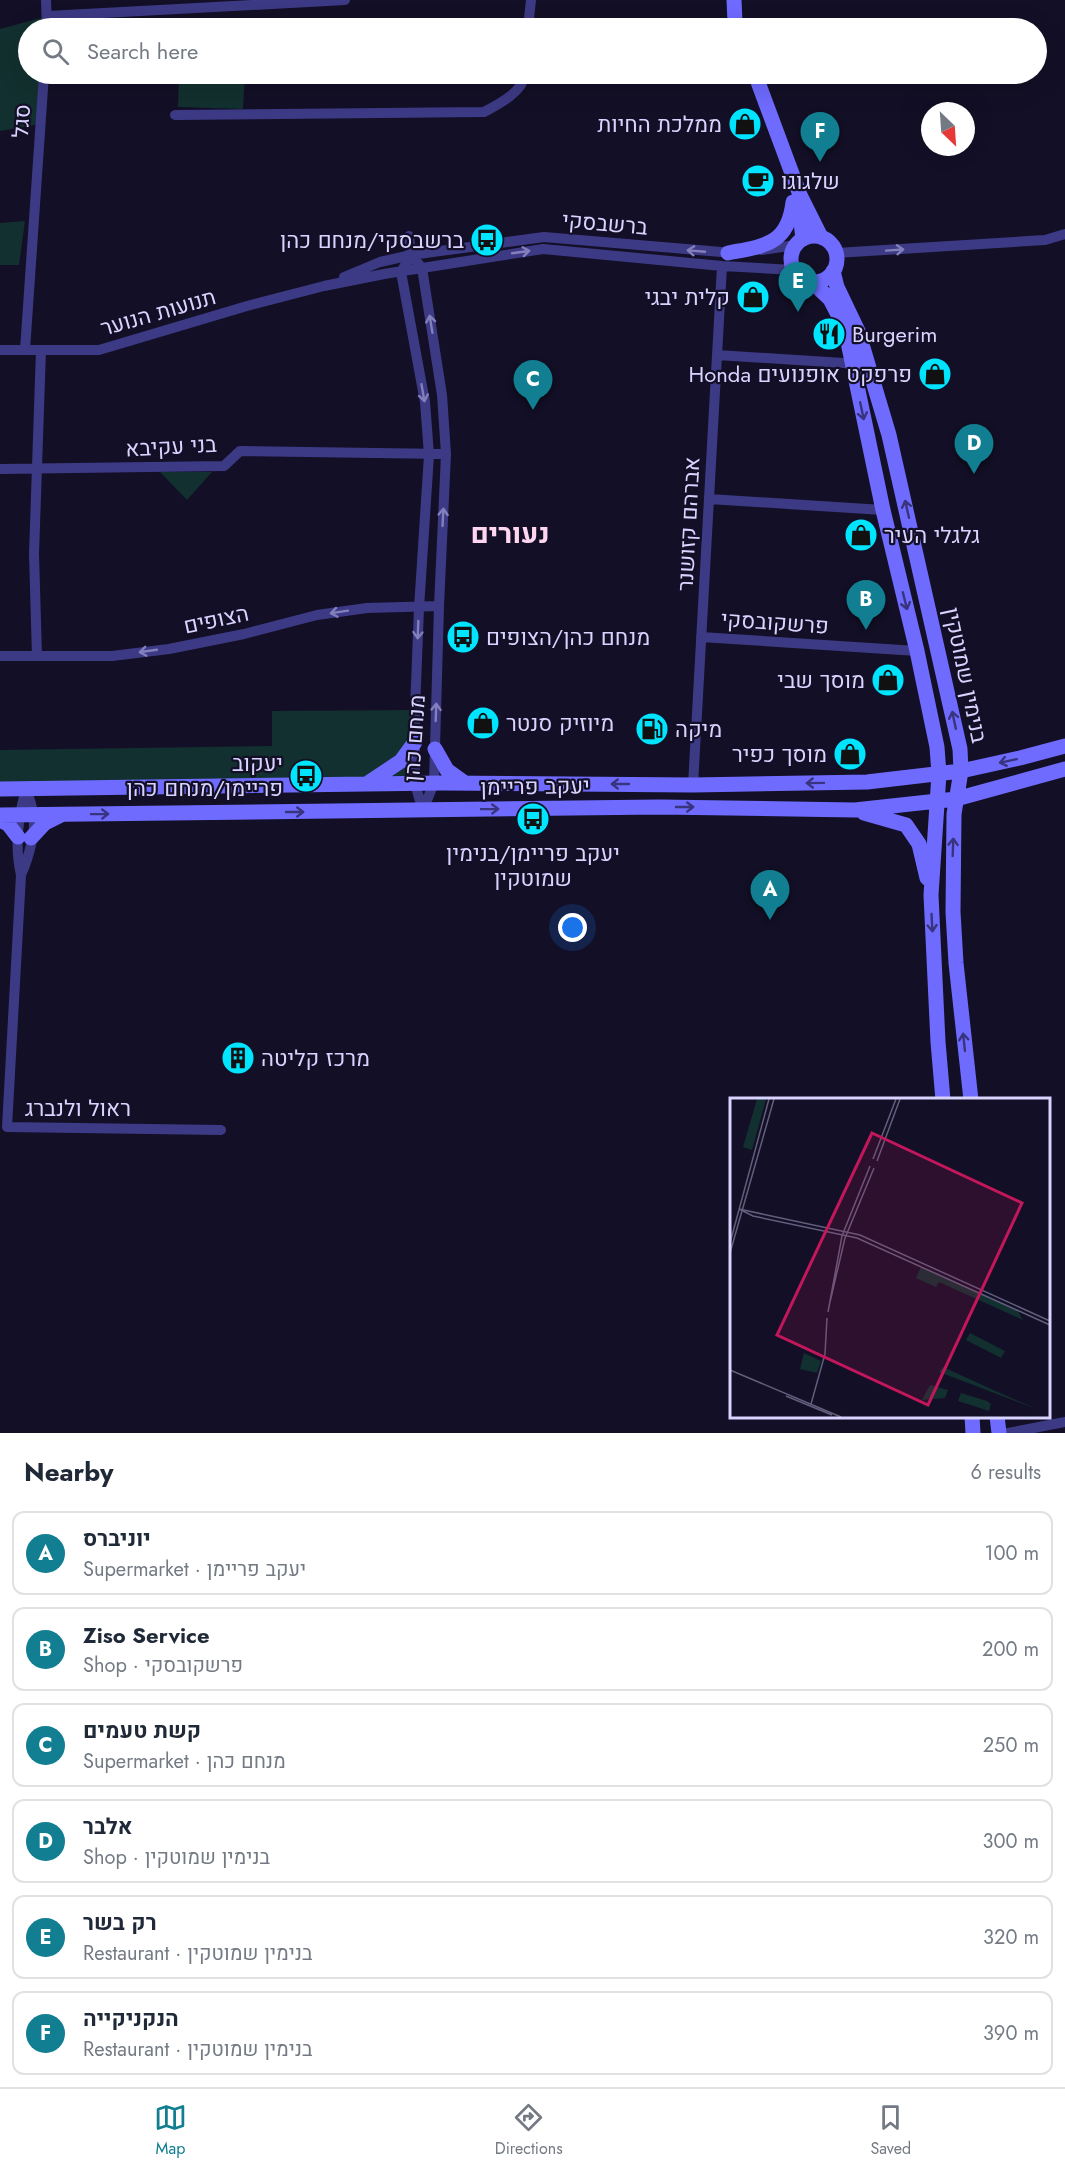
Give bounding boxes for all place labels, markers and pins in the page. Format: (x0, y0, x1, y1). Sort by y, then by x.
shop icon: ממלכת החיות (727, 106, 763, 142)
place label: ממלכת החיות (597, 108, 722, 140)
pin: F (800, 112, 840, 162)
cafe icon: שלגוגו (740, 163, 776, 199)
place label: שלגוגו (781, 165, 840, 197)
bus stop icon: ברשבסקי/מנחם כהן (469, 222, 505, 258)
place label: ברשבסקי/מנחם כהן (280, 224, 464, 256)
pin: E (778, 262, 818, 312)
shop icon: קלית יבגי (735, 279, 771, 315)
place label: קלית יבגי (645, 281, 730, 313)
restaurant icon: Burgerim (811, 316, 847, 352)
place label: Burgerim (852, 318, 937, 350)
shop icon: Honda פרפקט אופנועים (917, 356, 953, 392)
place label: Honda פרפקט אופנועים (689, 358, 912, 390)
pin: C (514, 360, 552, 410)
pin: D (954, 424, 994, 474)
shop icon: גלגלי העיר (843, 517, 879, 553)
place label: גלגלי העיר (884, 519, 980, 551)
pin: B (846, 580, 886, 630)
bus stop icon: מנחם כהן/הצופים (445, 619, 481, 655)
place label: מנחם כהן/הצופים (486, 621, 650, 653)
shop icon: מוסך שבי (870, 662, 906, 698)
place label: מוסך שבי (777, 664, 865, 696)
shop icon: מיוזיק סנטר (465, 705, 501, 741)
place label: מיוזיק סנטר (506, 707, 614, 739)
fuel station icon: מיקה (634, 711, 670, 747)
place label: מיקה (675, 713, 722, 745)
shop icon: מוסך כפיר (832, 736, 868, 772)
place label: מוסך כפיר (732, 738, 827, 770)
place label: יעקוב פריימן/מנחם כהן (127, 747, 283, 804)
bus stop icon: יעקוב פריימן/מנחם כהן (288, 758, 324, 794)
bus stop icon: יעקב פריימן/בנימין שמוטקין (515, 801, 551, 837)
place label: יעקב פריימן/בנימין שמוטקין (446, 837, 620, 894)
pin: A (750, 870, 790, 920)
building icon: מרכז קליטה (220, 1040, 256, 1076)
place label: מרכז קליטה (261, 1042, 370, 1074)

